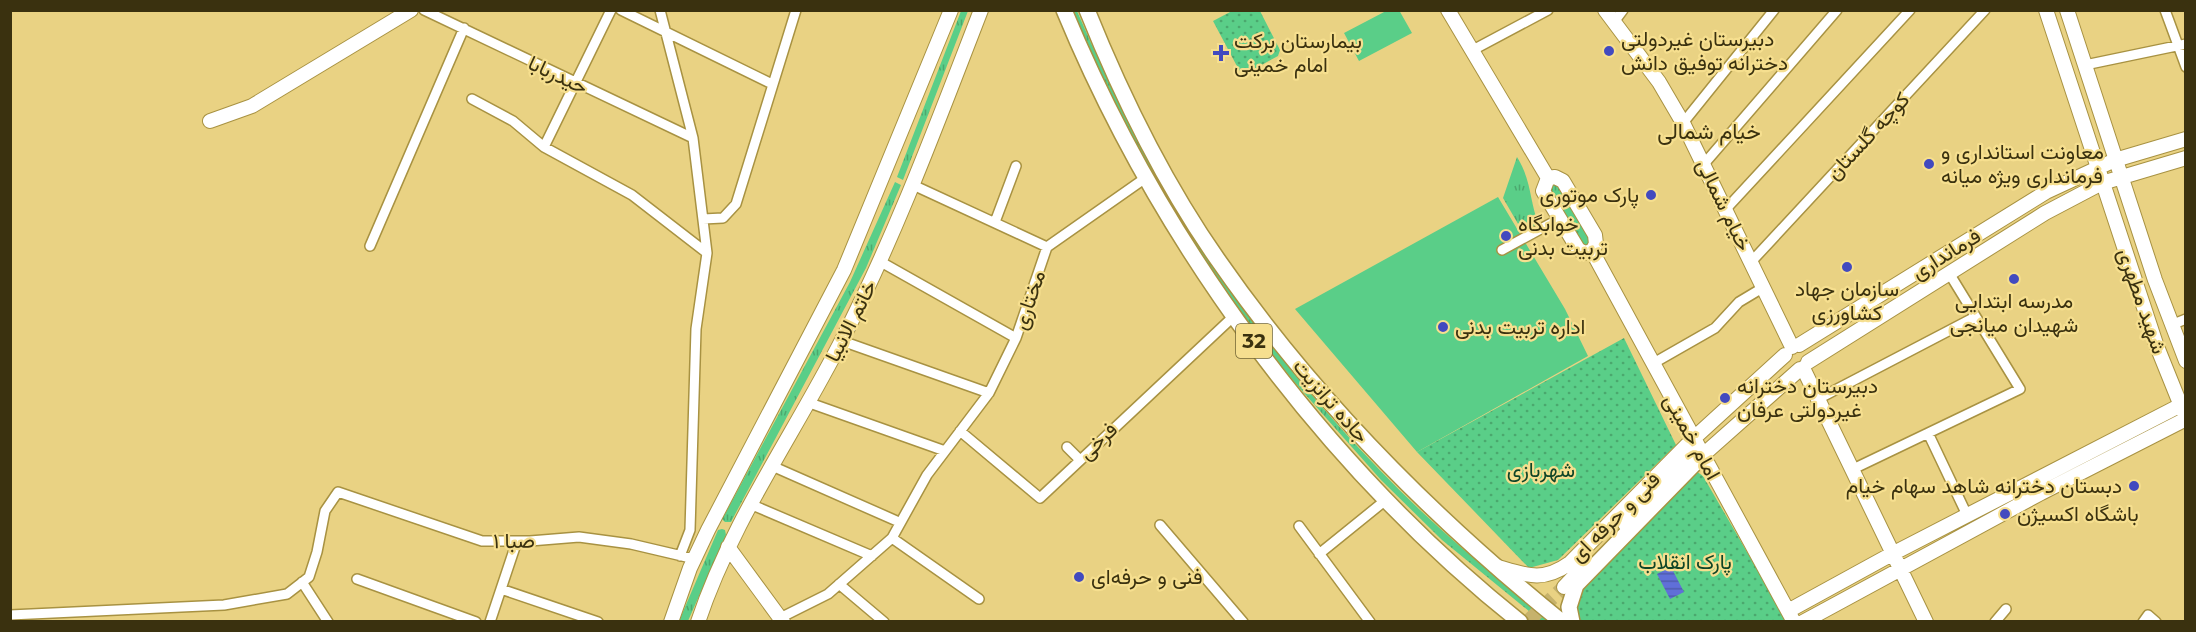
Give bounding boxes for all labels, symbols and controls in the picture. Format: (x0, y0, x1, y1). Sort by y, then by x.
place label: دبیرستان غیردولتی دخترانه توفیق دانش (1621, 26, 1788, 76)
place label: بیمارستان برکت امام خمینی (1234, 28, 1362, 79)
marker: بیمارستان برکت امام خمینی (1212, 44, 1230, 62)
marker: دبیرستان غیردولتی دخترانه توفیق دانش (1602, 44, 1616, 58)
street label: حیدربابا (524, 50, 592, 100)
street label: کوچه گلستان (1821, 87, 1916, 186)
district label: خیام شمالی (1657, 118, 1761, 146)
place label: معاونت استانداری و فرمانداری ویژه میانه (1941, 139, 2104, 189)
street label: خیام شمالی (1690, 155, 1757, 256)
marker: معاونت استانداری و فرمانداری ویژه میانه (1922, 157, 1936, 171)
place label: پارک موتوری (1540, 182, 1639, 209)
marker: پارک موتوری (1644, 188, 1658, 202)
place label: خوابگاه تربیت بدنی (1518, 211, 1608, 261)
street label: فرمانداری (1907, 223, 1985, 285)
marker: خوابگاه تربیت بدنی (1499, 229, 1513, 243)
street label: شهید مطهری (2112, 245, 2172, 357)
marker: سازمان جهاد کشاورزی (1840, 260, 1854, 274)
street label: مختاری (1007, 267, 1051, 333)
marker: مدرسه ابتدایی شهیدان میانجی (2007, 272, 2021, 286)
street label: خاتم الانبیا (819, 276, 883, 367)
place label: سازمان جهاد کشاورزی (1795, 276, 1899, 326)
place label: مدرسه ابتدایی شهیدان میانجی (1950, 288, 2078, 338)
place label: اداره تربیت بدنی (1455, 314, 1585, 340)
marker: اداره تربیت بدنی (1436, 320, 1450, 334)
road number: 32 (1236, 324, 1272, 358)
street label: جاده ترانزیت (1287, 354, 1375, 448)
place label: دبیرستان دخترانه غیردولتی عرفان (1737, 373, 1878, 423)
street label: امام خمینی (1657, 390, 1726, 485)
marker: دبیرستان دخترانه غیردولتی عرفان (1718, 391, 1732, 405)
street label: فرخی (1073, 417, 1123, 465)
park label: شهربازی (1507, 457, 1575, 483)
street label: فنی و حرفه ای (1564, 466, 1666, 568)
place label: دبستان دخترانه شاهد سهام خیام (1846, 473, 2122, 500)
marker: دبستان دخترانه شاهد سهام خیام (2127, 479, 2141, 493)
place label: باشگاه اکسیژن (2017, 501, 2139, 527)
marker: باشگاه اکسیژن (1998, 507, 2012, 521)
street label: صبا ۱ (493, 528, 535, 553)
park label: پارک انقلاب (1638, 549, 1732, 576)
place label: فنی و حرفه‌ای (1091, 564, 1203, 590)
marker: فنی و حرفه‌ای (1072, 570, 1086, 584)

